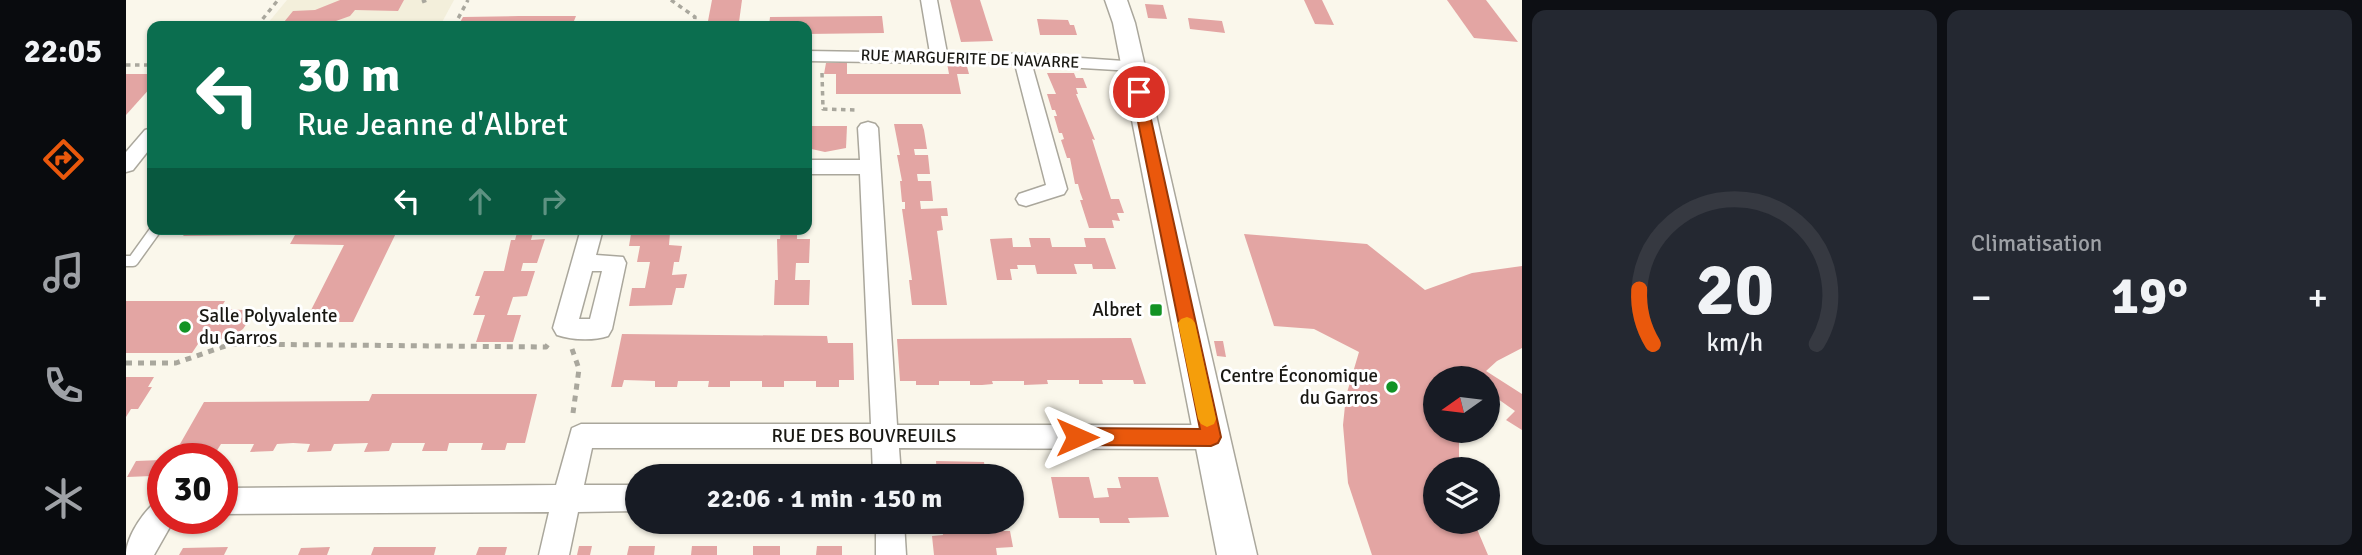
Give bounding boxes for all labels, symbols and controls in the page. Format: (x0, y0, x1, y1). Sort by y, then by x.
text: 22:05 (24, 32, 102, 71)
text: 30 m (297, 45, 400, 105)
street label: RUE MARGUERITE DE NAVARRE (860, 45, 1080, 73)
icon: left (182, 49, 273, 140)
pin (1109, 62, 1169, 122)
icon: arrive (1120, 73, 1158, 111)
text: Rue Jeanne d'Albret (297, 105, 568, 144)
icon: directions (39, 135, 88, 184)
icon: left (388, 182, 426, 220)
icon: ahead (461, 182, 499, 220)
icon: right (534, 182, 572, 220)
text: Climatisation (1971, 229, 2102, 258)
text: 20 (1695, 246, 1774, 335)
icon: music (39, 248, 88, 297)
text: 19° (2111, 264, 2188, 328)
text: − (1971, 274, 1992, 321)
text: + (2307, 274, 2328, 321)
place label: Albret (1092, 298, 1142, 322)
marker: Albret (1148, 302, 1164, 318)
place label: Salle Polyvalente du Garros (199, 304, 338, 350)
marker: Salle Polyvalente du Garros (177, 319, 193, 335)
text: km/h (1706, 326, 1763, 357)
icon: phone (39, 361, 88, 410)
place label: Centre Économique du Garros (1220, 364, 1378, 410)
north arrow (1423, 366, 1500, 443)
map controls (1423, 366, 1500, 534)
marker: Centre Économique du Garros (1384, 379, 1400, 395)
position arrow (1040, 400, 1114, 474)
street label: RUE DES BOUVREUILS (772, 424, 956, 448)
speed limit sign: 30 (147, 443, 238, 534)
button: layers (1423, 457, 1500, 534)
icon: climate (39, 474, 88, 523)
text: 22:06 · 1 min · 150 m (707, 483, 942, 515)

